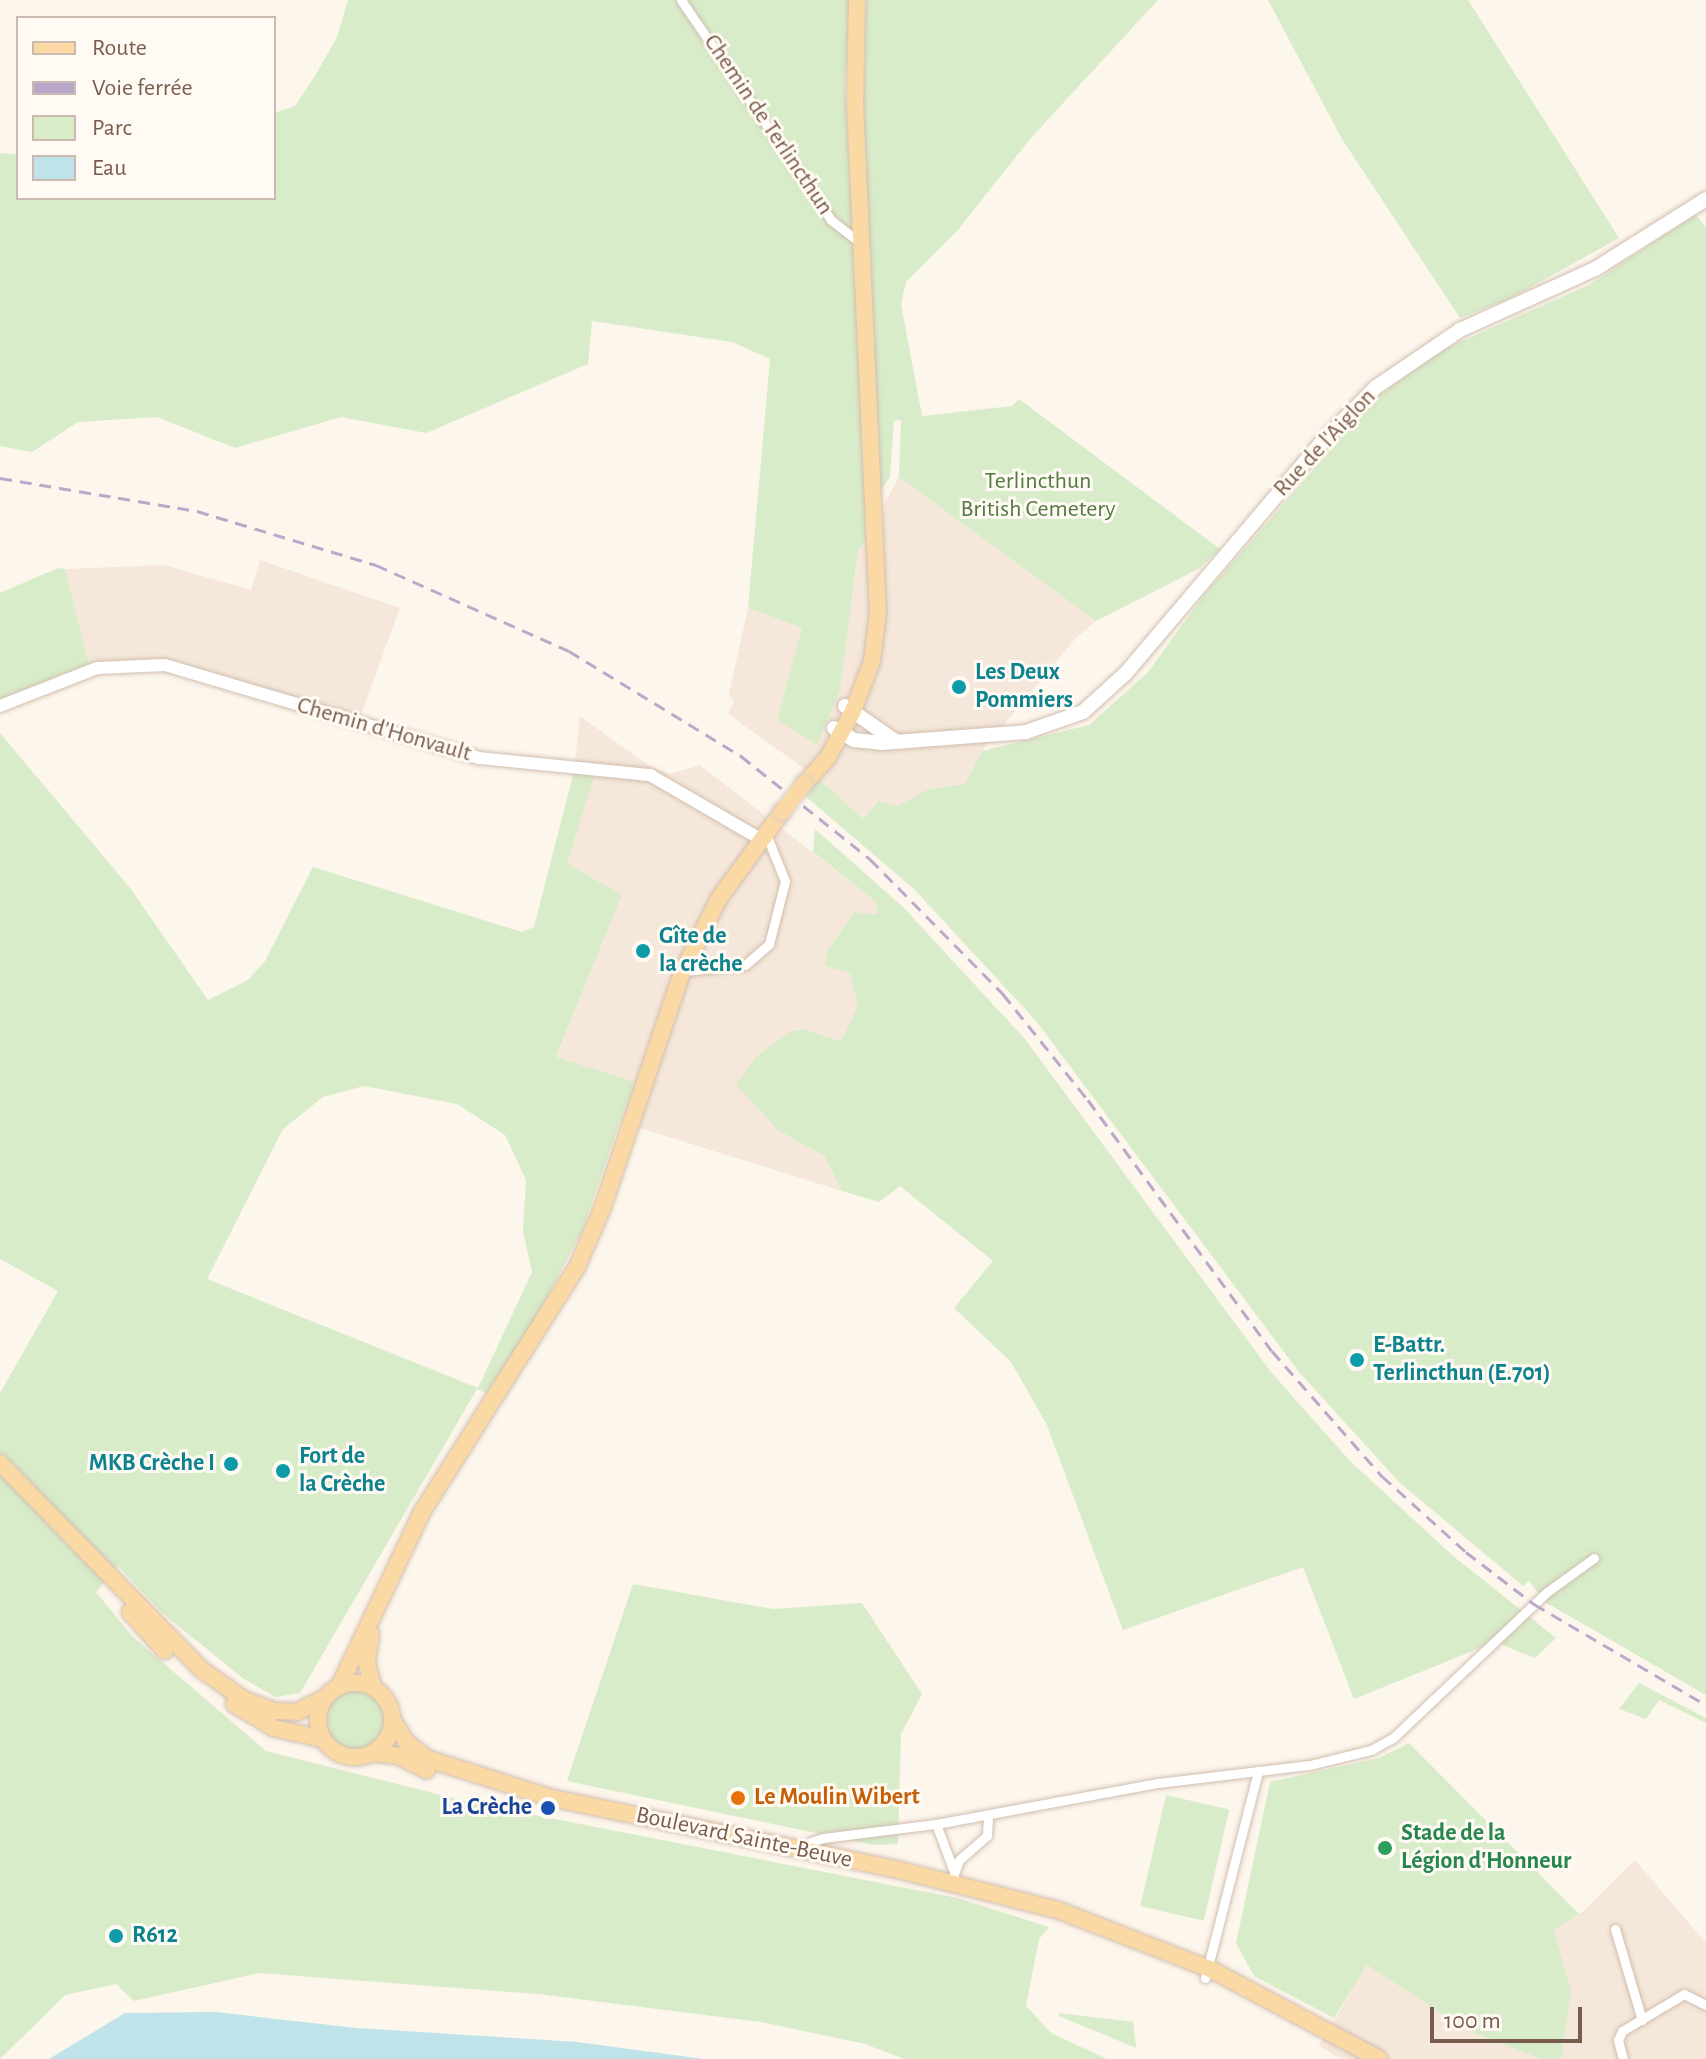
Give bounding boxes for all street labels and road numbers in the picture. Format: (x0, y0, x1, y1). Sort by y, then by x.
street label: Chemin de Terlincthun (697, 29, 839, 221)
street label: Rue de l'Aiglon (1268, 383, 1382, 503)
street label: Chemin d'Honvault (294, 691, 474, 769)
street label: Boulevard Sainte-Beuve (633, 1801, 855, 1875)

